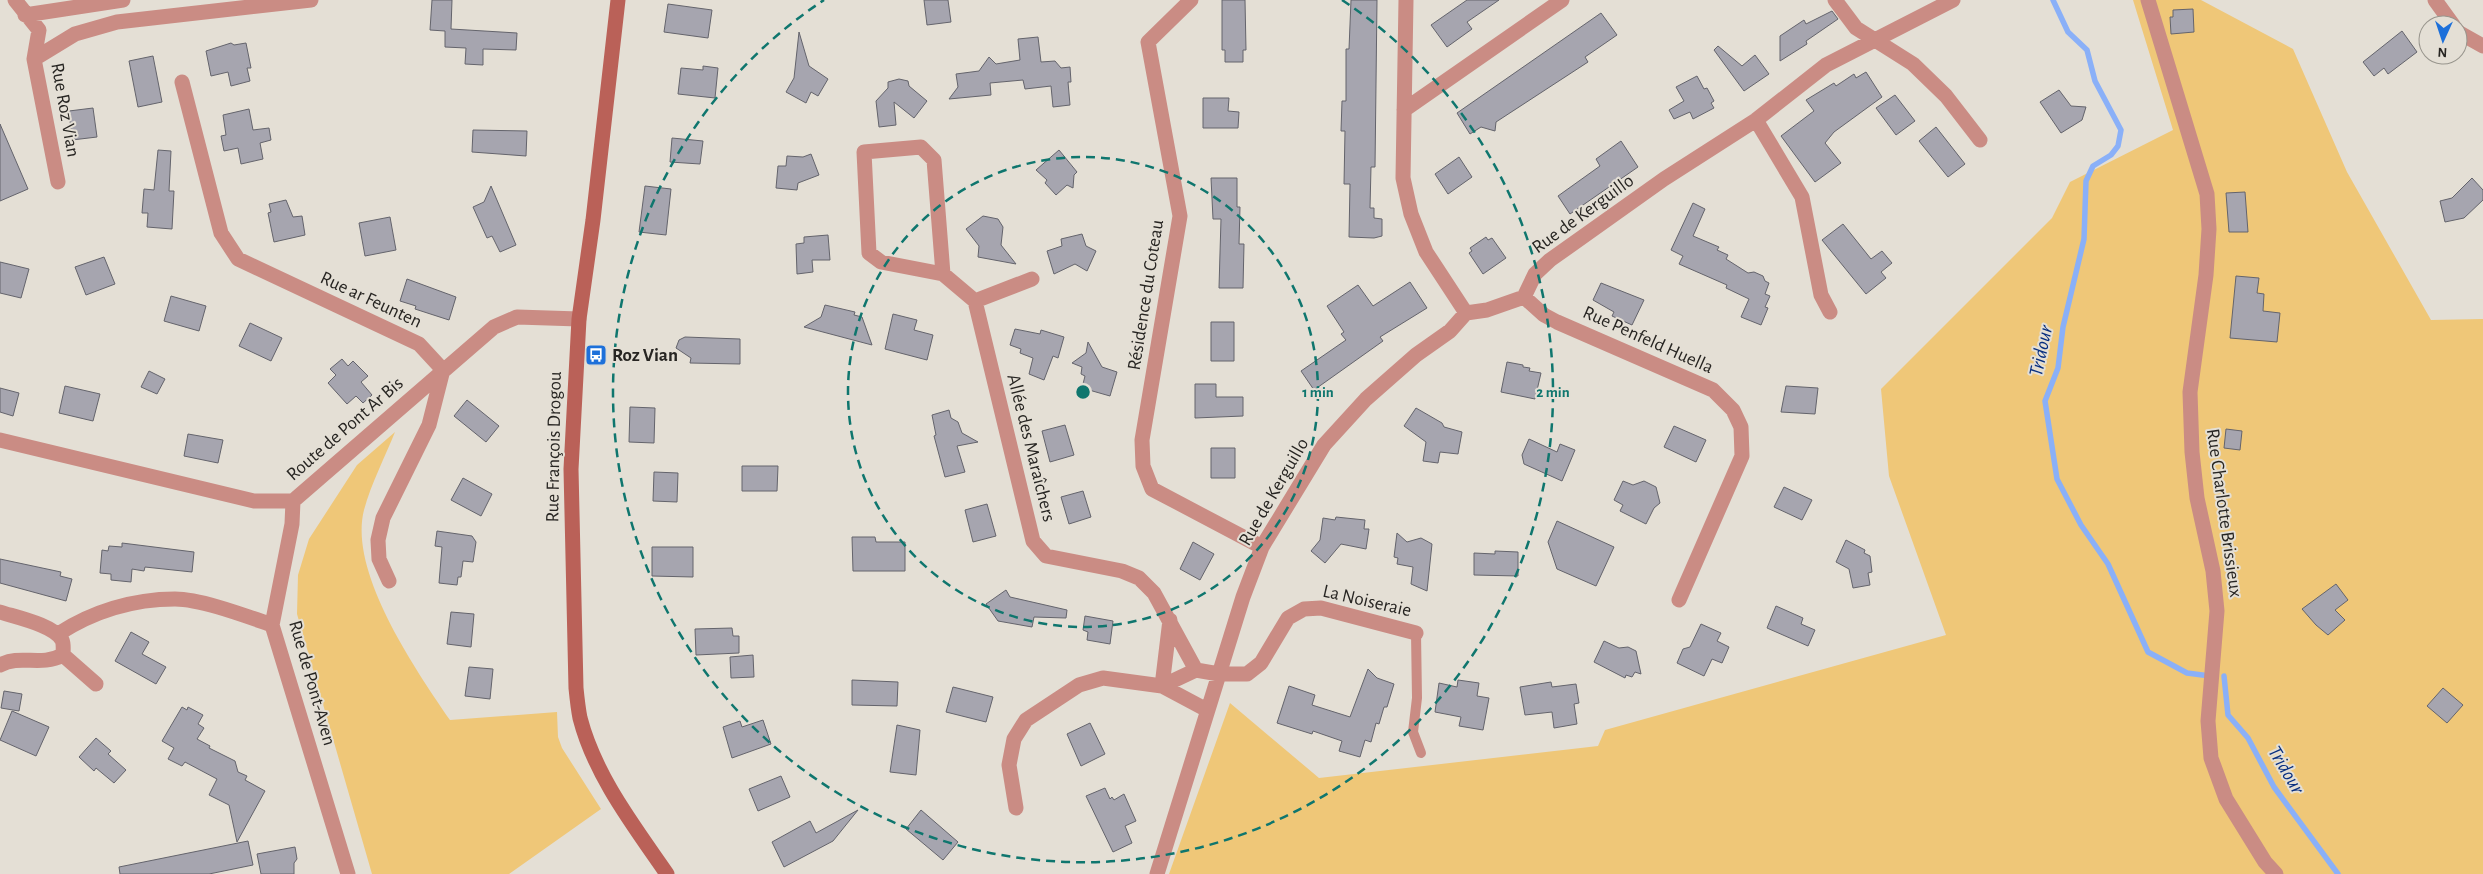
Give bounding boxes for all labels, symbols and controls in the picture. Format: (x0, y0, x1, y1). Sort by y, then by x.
north arrow (2418, 15, 2468, 65)
text: N (2437, 45, 2448, 59)
street label: Rue Roz Vian (47, 61, 83, 159)
street label: Rue de Kerguillo (1529, 171, 1637, 257)
street label: Résidence du Coteau (1125, 218, 1167, 372)
street label: Rue ar Feunten (317, 268, 425, 332)
street label: Rue Penfeld Huella (1580, 303, 1716, 377)
water label: Tridour (2026, 323, 2056, 378)
bus stop icon: Roz Vian (584, 343, 608, 367)
place label: Roz Vian (612, 346, 678, 365)
street label: Rue François Drogou (543, 371, 565, 523)
street label: Allée des Maraîchers (1003, 372, 1059, 524)
street label: Route de Pont Ar Bis (283, 373, 407, 485)
centre of rings (1074, 383, 1092, 401)
text: 1 min (1302, 385, 1334, 400)
text: 2 min (1536, 385, 1570, 400)
street label: Rue Charlotte Brissieux (2203, 427, 2245, 599)
street label: Rue de Kerguillo (1236, 435, 1312, 549)
street label: La Noiseraie (1321, 582, 1413, 620)
street label: Rue de Pont-Aven (285, 618, 339, 748)
water label: Tridour (2264, 743, 2308, 798)

